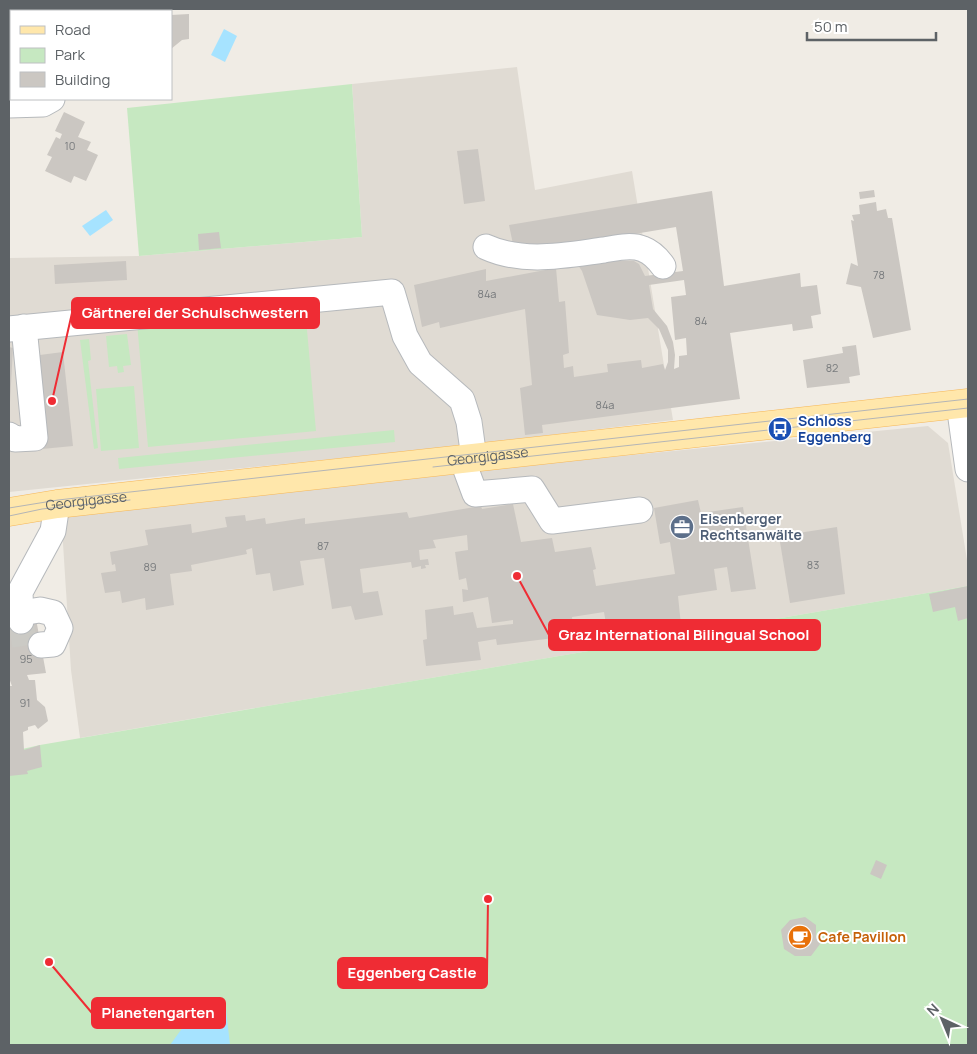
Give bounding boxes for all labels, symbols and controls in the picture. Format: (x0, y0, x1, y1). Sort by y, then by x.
legend (10, 10, 172, 100)
scale bar (807, 10, 936, 42)
text: 50 m (814, 16, 848, 37)
text: Road (55, 19, 91, 40)
text: Park (55, 44, 85, 65)
text: Building (55, 69, 110, 90)
house number: 10 (64, 138, 76, 153)
house number: 78 (873, 267, 885, 282)
house number: 84a (478, 286, 496, 301)
callout: Gärtnerei der Schulschwestern (72, 298, 319, 328)
text: Gärtnerei der Schulschwestern (82, 302, 308, 323)
house number: 84 (695, 313, 707, 328)
house number: 82 (826, 360, 838, 375)
house number: 84a (596, 397, 614, 412)
place label: Schloss Eggenberg (798, 411, 871, 446)
bus stop icon: Schloss Eggenberg (767, 416, 793, 442)
street label: Georgigasse (446, 442, 529, 470)
street label: Georgigasse (44, 486, 128, 515)
place label: Eisenberger Rechtsanwälte (700, 509, 802, 544)
office icon: Eisenberger Rechtsanwälte (669, 514, 695, 540)
house number: 87 (317, 538, 329, 553)
house number: 83 (807, 557, 819, 572)
house number: 89 (143, 559, 157, 574)
callout: Graz International Bilingual School (549, 620, 820, 650)
text: Graz International Bilingual School (559, 624, 809, 645)
house number: 95 (19, 651, 33, 666)
house number: 91 (19, 695, 31, 710)
cafe icon: Cafe Pavillon (787, 924, 813, 950)
place label: Cafe Pavillon (818, 927, 906, 946)
callout: Eggenberg Castle (338, 958, 487, 988)
text: Eggenberg Castle (347, 962, 477, 983)
north arrow (917, 994, 967, 1044)
callout: Planetengarten (92, 998, 225, 1028)
text: N (922, 999, 943, 1020)
text: Planetengarten (101, 1002, 215, 1023)

